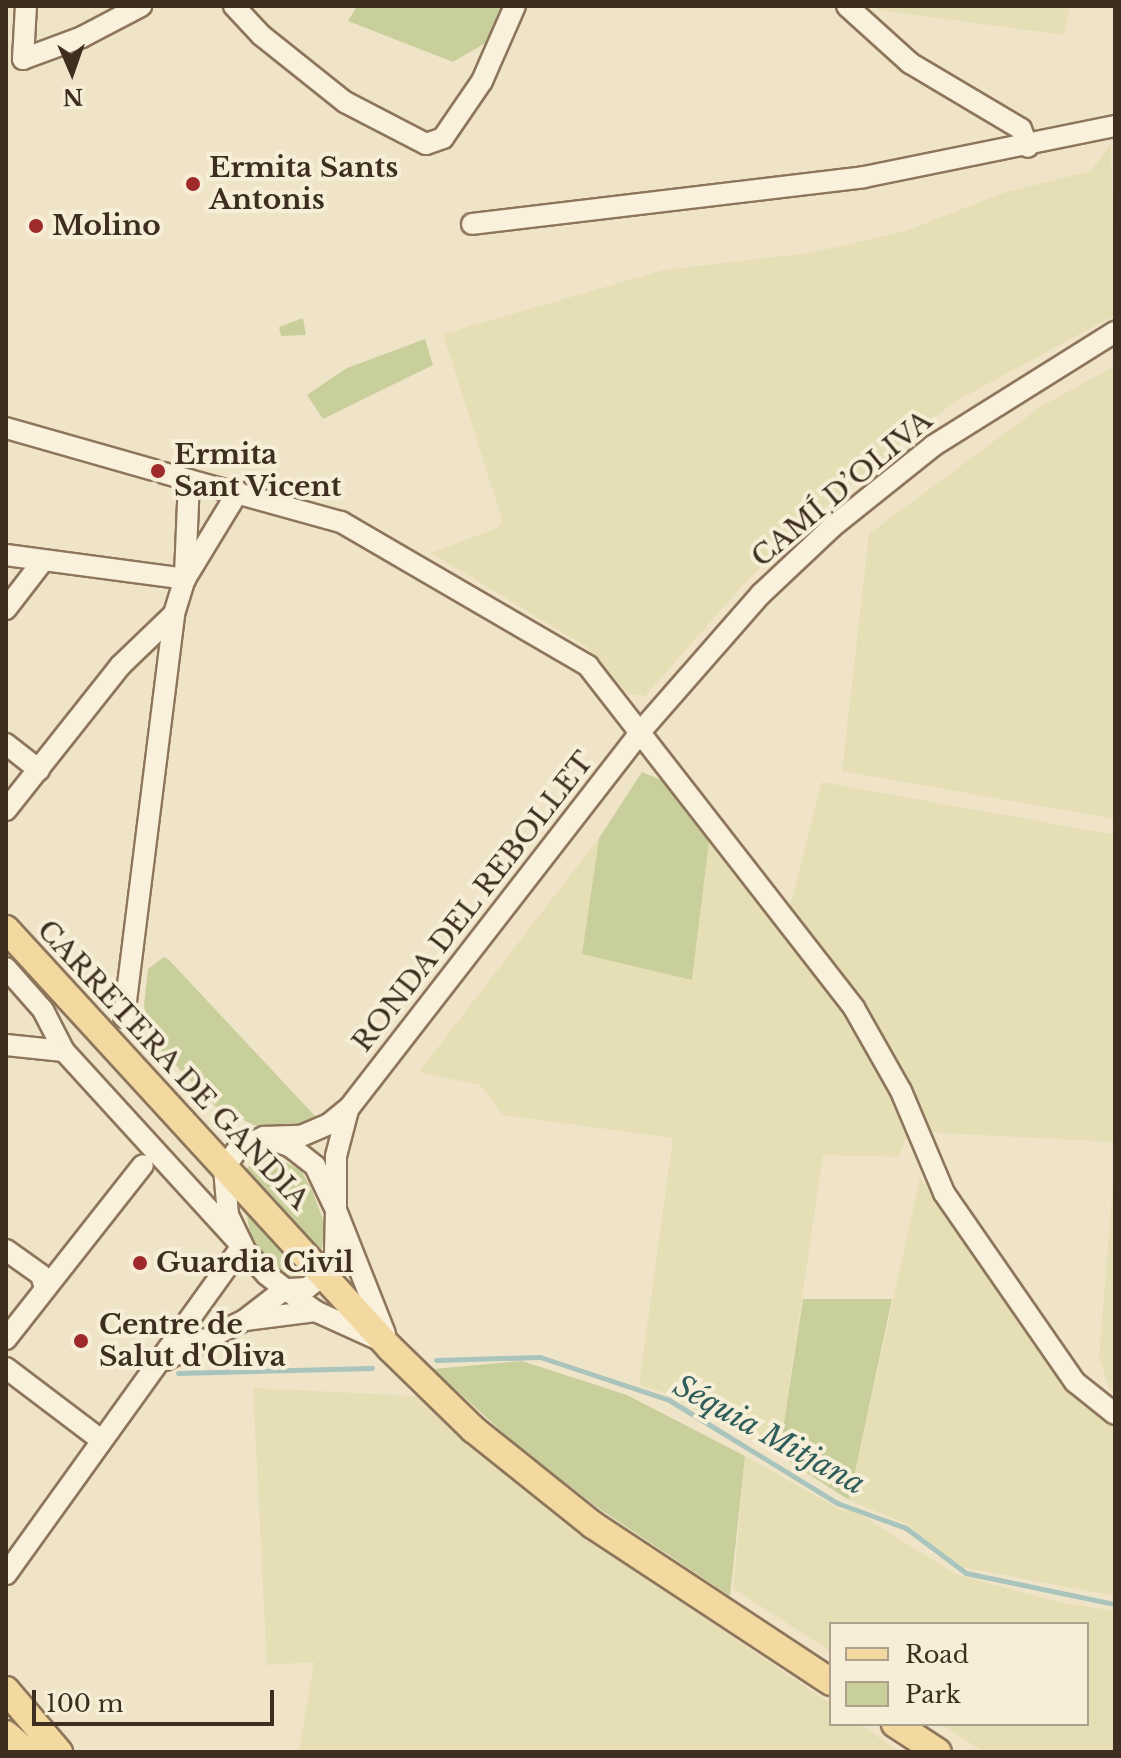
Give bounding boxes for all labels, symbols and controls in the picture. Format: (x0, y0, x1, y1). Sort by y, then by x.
north arrow (32, 32, 112, 112)
text: N (62, 83, 84, 110)
place label: Ermita Sants Antonis (209, 151, 398, 217)
marker: Ermita Sants Antonis (184, 175, 202, 193)
place label: Molino (52, 209, 161, 243)
marker: Molino (27, 217, 45, 235)
street label: CAMÍ D’OLIVA (745, 404, 939, 574)
place label: Ermita Sant Vicent (174, 438, 343, 504)
marker: Ermita Sant Vicent (149, 462, 167, 480)
street label: RONDA DEL REBOLLET (345, 745, 601, 1059)
street label: CARRETERA DE GANDIA (30, 913, 316, 1217)
place label: Guardia Civil (156, 1246, 354, 1280)
marker: Guardia Civil (131, 1254, 149, 1272)
place label: Centre de Salut d'Oliva (99, 1308, 286, 1374)
marker: Centre de Salut d'Oliva (70, 1330, 92, 1352)
water label: Séquia Mitjana (667, 1367, 871, 1503)
legend (829, 1622, 1089, 1726)
text: Road (905, 1640, 969, 1669)
scale bar (36, 1674, 278, 1724)
text: Park (905, 1680, 961, 1709)
text: 100 m (46, 1689, 124, 1718)

